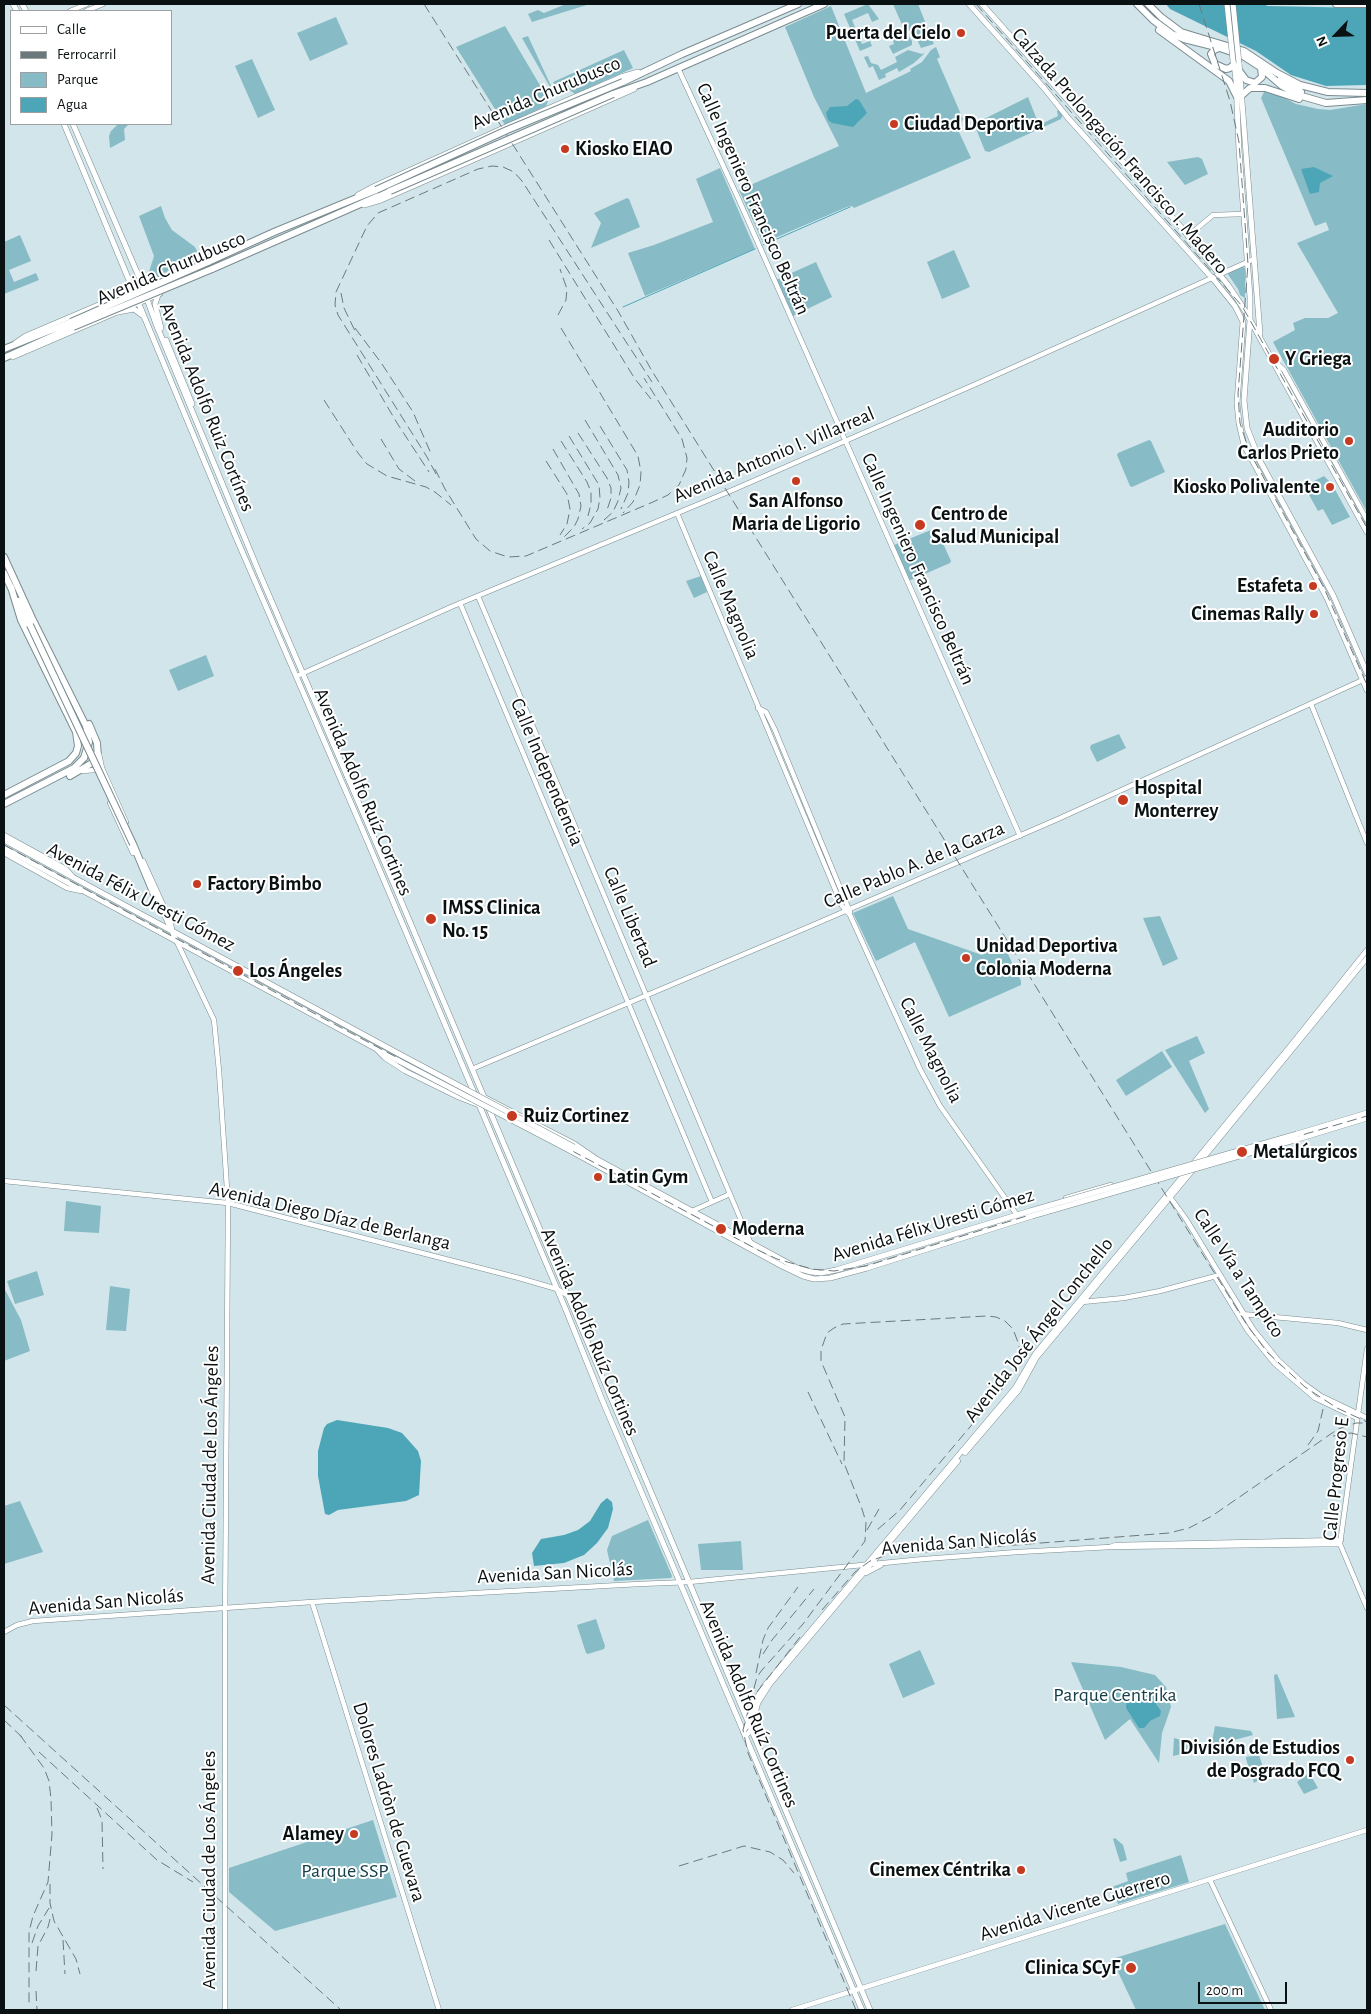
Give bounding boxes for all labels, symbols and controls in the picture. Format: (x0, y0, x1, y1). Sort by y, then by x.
legend (10, 10, 172, 125)
north arrow (1311, 10, 1361, 60)
place label: Puerta del Cielo (826, 21, 951, 45)
text: Calle (57, 22, 86, 37)
street label: Calzada Prolongación Francisco I. Madero (1007, 23, 1233, 279)
marker: Puerta del Cielo (955, 27, 967, 39)
text: N (1314, 34, 1331, 48)
text: Ferrocarril (57, 47, 116, 62)
street label: Avenida Churubusco (468, 51, 624, 135)
text: Parque (57, 72, 98, 87)
street label: Calle Ingeniero Francisco Beltrán (691, 79, 815, 319)
text: Agua (57, 97, 88, 112)
place label: Ciudad Deportiva (904, 112, 1044, 136)
marker: Ciudad Deportiva (888, 118, 900, 130)
place label: Kiosko EIAO (575, 137, 673, 161)
marker: Kiosko EIAO (559, 143, 571, 155)
street label: Avenida Churubusco (93, 226, 249, 310)
street label: Avenida Adolfo Ruiz Cortínes (154, 299, 260, 515)
place label: Y Griega (1285, 347, 1352, 371)
marker: Y Griega (1267, 352, 1281, 366)
street label: Avenida Antonio I. Villarreal (670, 402, 878, 508)
place label: Auditorio Carlos Prieto (1238, 418, 1339, 465)
marker: Auditorio Carlos Prieto (1343, 435, 1355, 447)
street label: Calle Ingeniero Francisco Beltrán (856, 449, 980, 689)
marker: San Alfonso Maria de Ligorio (790, 475, 802, 487)
place label: Kiosko Polivalente (1173, 475, 1320, 499)
marker: Kiosko Polivalente (1324, 481, 1336, 493)
place label: San Alfonso Maria de Ligorio (732, 489, 860, 536)
place label: Centro de Salud Municipal (931, 502, 1059, 549)
marker: Centro de Salud Municipal (913, 518, 927, 532)
street label: Calle Magnolia (697, 547, 765, 663)
place label: Estafeta (1237, 574, 1303, 598)
marker: Estafeta (1307, 580, 1319, 592)
place label: Cinemas Rally (1191, 602, 1304, 626)
marker: Cinemas Rally (1308, 608, 1320, 620)
street label: Avenida Adolfo Ruíz Cortines (308, 685, 418, 899)
street label: Calle Independencia (505, 694, 589, 850)
place label: Hospital Monterrey (1134, 776, 1218, 823)
marker: Hospital Monterrey (1116, 793, 1130, 807)
street label: Calle Pablo A. de la Garza (820, 816, 1008, 914)
street label: Avenida Félix Uresti Gómez (43, 837, 239, 957)
street label: Calle Libertad (598, 863, 662, 971)
place label: Factory Bimbo (207, 872, 322, 896)
marker: Factory Bimbo (191, 878, 203, 890)
place label: IMSS Clinica No. 15 (442, 896, 541, 943)
marker: IMSS Clinica No. 15 (424, 912, 438, 926)
place label: Unidad Deportiva Colonia Moderna (976, 934, 1118, 981)
marker: Unidad Deportiva Colonia Moderna (960, 952, 972, 964)
place label: Los Ángeles (249, 959, 342, 983)
marker: Los Ángeles (231, 964, 245, 978)
street label: Calle Magnolia (894, 993, 968, 1107)
place label: Ruiz Cortinez (523, 1104, 629, 1128)
marker: Ruiz Cortinez (505, 1109, 519, 1123)
place label: Metalúrgicos (1253, 1140, 1357, 1164)
marker: Metalúrgicos (1235, 1145, 1249, 1159)
place label: Latin Gym (608, 1165, 688, 1189)
marker: Latin Gym (592, 1171, 604, 1183)
street label: Avenida Diego Díaz de Berlanga (207, 1177, 453, 1255)
street label: Avenida Félix Uresti Gómez (829, 1183, 1037, 1267)
street label: Calle Vía a Tampico (1188, 1204, 1290, 1342)
place label: Moderna (732, 1217, 805, 1241)
marker: Moderna (714, 1222, 728, 1236)
street label: Avenida Adolfo Ruíz Cortines (535, 1225, 645, 1439)
street label: Avenida José Ángel Conchello (959, 1233, 1119, 1427)
street label: Avenida Ciudad de Los Ángeles (196, 1345, 224, 1585)
street label: Calle Progreso E (1318, 1416, 1354, 1542)
street label: Avenida San Nicolás (880, 1523, 1038, 1561)
street label: Avenida San Nicolás (477, 1557, 633, 1589)
street label: Avenida San Nicolás (27, 1583, 185, 1621)
street label: Avenida Adolfo Ruíz Cortines (694, 1597, 804, 1811)
park label: Parque Centrika (1053, 1683, 1177, 1707)
street label: Dolores Ladròn de Guevara (347, 1699, 431, 1905)
place label: División de Estudios de Posgrado FCQ (1180, 1736, 1340, 1783)
street label: Avenida Ciudad de Los Ángeles (197, 1751, 221, 1989)
marker: División de Estudios de Posgrado FCQ (1344, 1754, 1356, 1766)
place label: Alamey (283, 1822, 344, 1846)
marker: Alamey (348, 1828, 360, 1840)
place label: Cinemex Céntrika (869, 1858, 1011, 1882)
park label: Parque SSP (301, 1859, 389, 1883)
marker: Cinemex Céntrika (1015, 1864, 1027, 1876)
street label: Avenida Vicente Guerrero (977, 1866, 1173, 1946)
place label: Clinica SCyF (1025, 1956, 1120, 1980)
marker: Clinica SCyF (1124, 1961, 1138, 1975)
scale bar (1201, 1972, 1290, 2004)
text: 200 m (1206, 1983, 1243, 1998)

